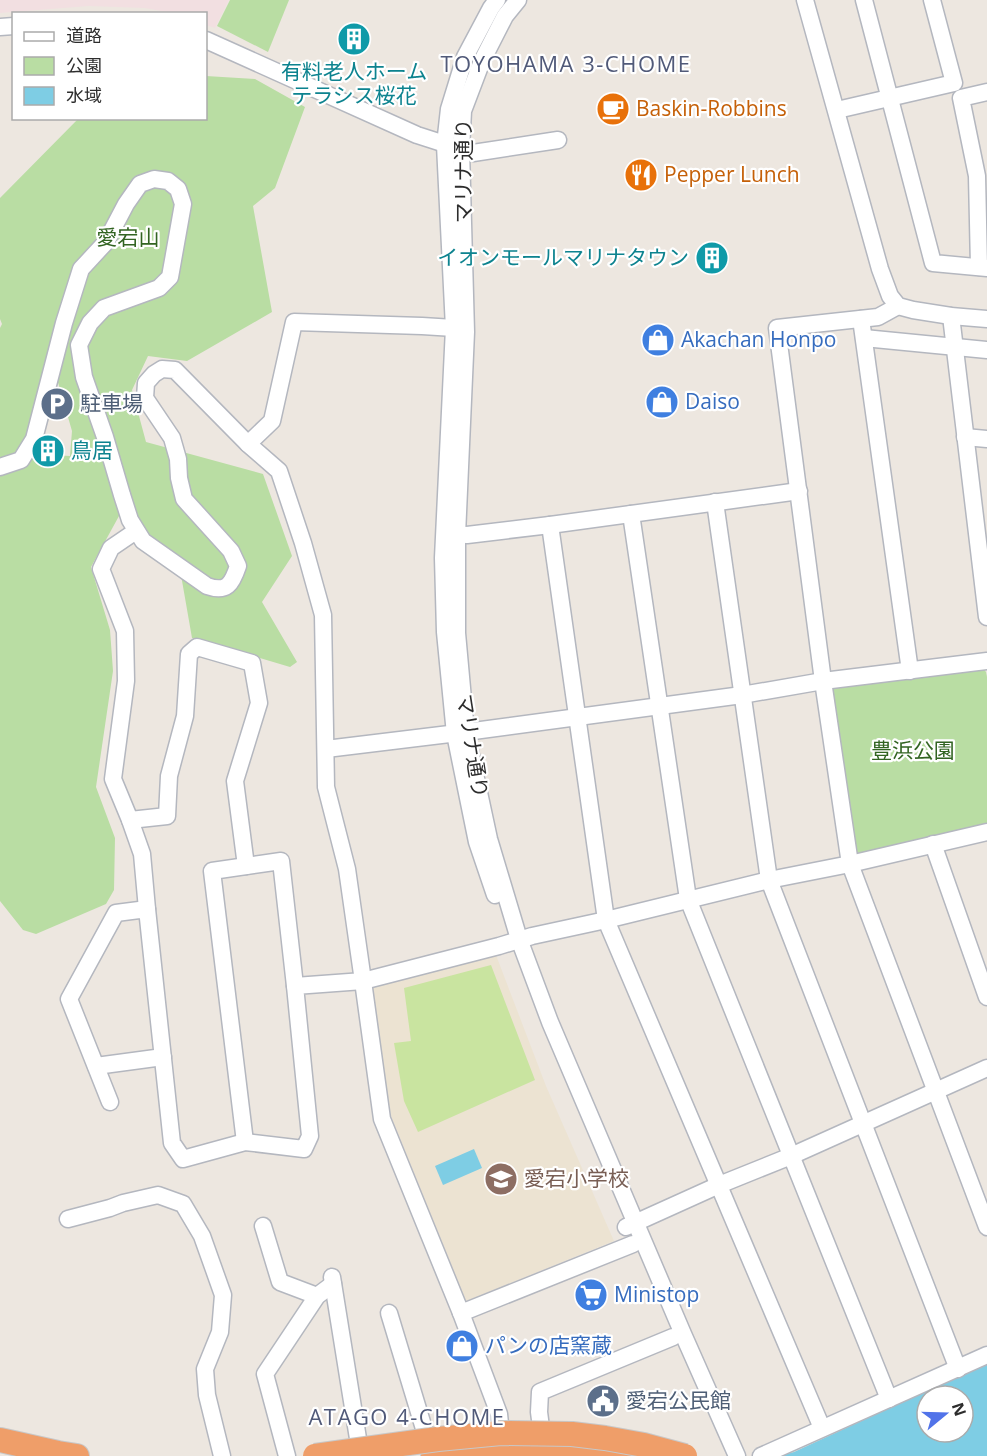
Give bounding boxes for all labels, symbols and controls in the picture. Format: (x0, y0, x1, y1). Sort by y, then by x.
legend (12, 12, 207, 120)
building icon: 有料老人ホーム テラシス桜花 (336, 21, 372, 57)
text: 道路 (66, 23, 102, 47)
district label: TOYOHAMA 3-CHOME (440, 48, 692, 78)
text: 公園 (66, 53, 102, 77)
place label: 有料老人ホーム テラシス桜花 (281, 57, 427, 109)
text: 水域 (66, 83, 102, 107)
cafe icon: Baskin-Robbins (595, 91, 631, 127)
place label: Baskin-Robbins (636, 94, 787, 122)
street label: マリナ通り (449, 119, 477, 224)
restaurant icon: Pepper Lunch (623, 157, 659, 193)
place label: Pepper Lunch (664, 160, 800, 188)
park label: 愛宕山 (97, 223, 160, 251)
building icon: イオンモールマリナタウン (694, 240, 730, 276)
place label: イオンモールマリナタウン (437, 243, 689, 271)
shop icon: Akachan Honpo (640, 322, 676, 358)
place label: Akachan Honpo (681, 325, 836, 353)
shop icon: Daiso (644, 384, 680, 420)
parking icon: 駐車場 (39, 386, 75, 422)
place label: Daiso (685, 387, 740, 415)
place label: 駐車場 (80, 389, 143, 417)
building icon: 鳥居 (30, 433, 66, 469)
place label: 鳥居 (71, 436, 113, 464)
street label: マリナ通り (451, 692, 495, 800)
park label: 豊浜公園 (871, 736, 955, 764)
school or university icon: 愛宕小学校 (483, 1161, 519, 1197)
place label: 愛宕小学校 (524, 1164, 629, 1192)
supermarket icon: Ministop (573, 1277, 609, 1313)
place label: Ministop (614, 1280, 699, 1308)
shop icon: パンの店窯蔵 (444, 1328, 480, 1364)
place label: パンの店窯蔵 (485, 1331, 612, 1359)
public building icon: 愛宕公民館 (585, 1383, 621, 1419)
north arrow (915, 1384, 975, 1444)
place label: 愛宕公民館 (626, 1386, 731, 1414)
text: N (947, 1399, 972, 1419)
district label: ATAGO 4-CHOME (308, 1401, 506, 1431)

